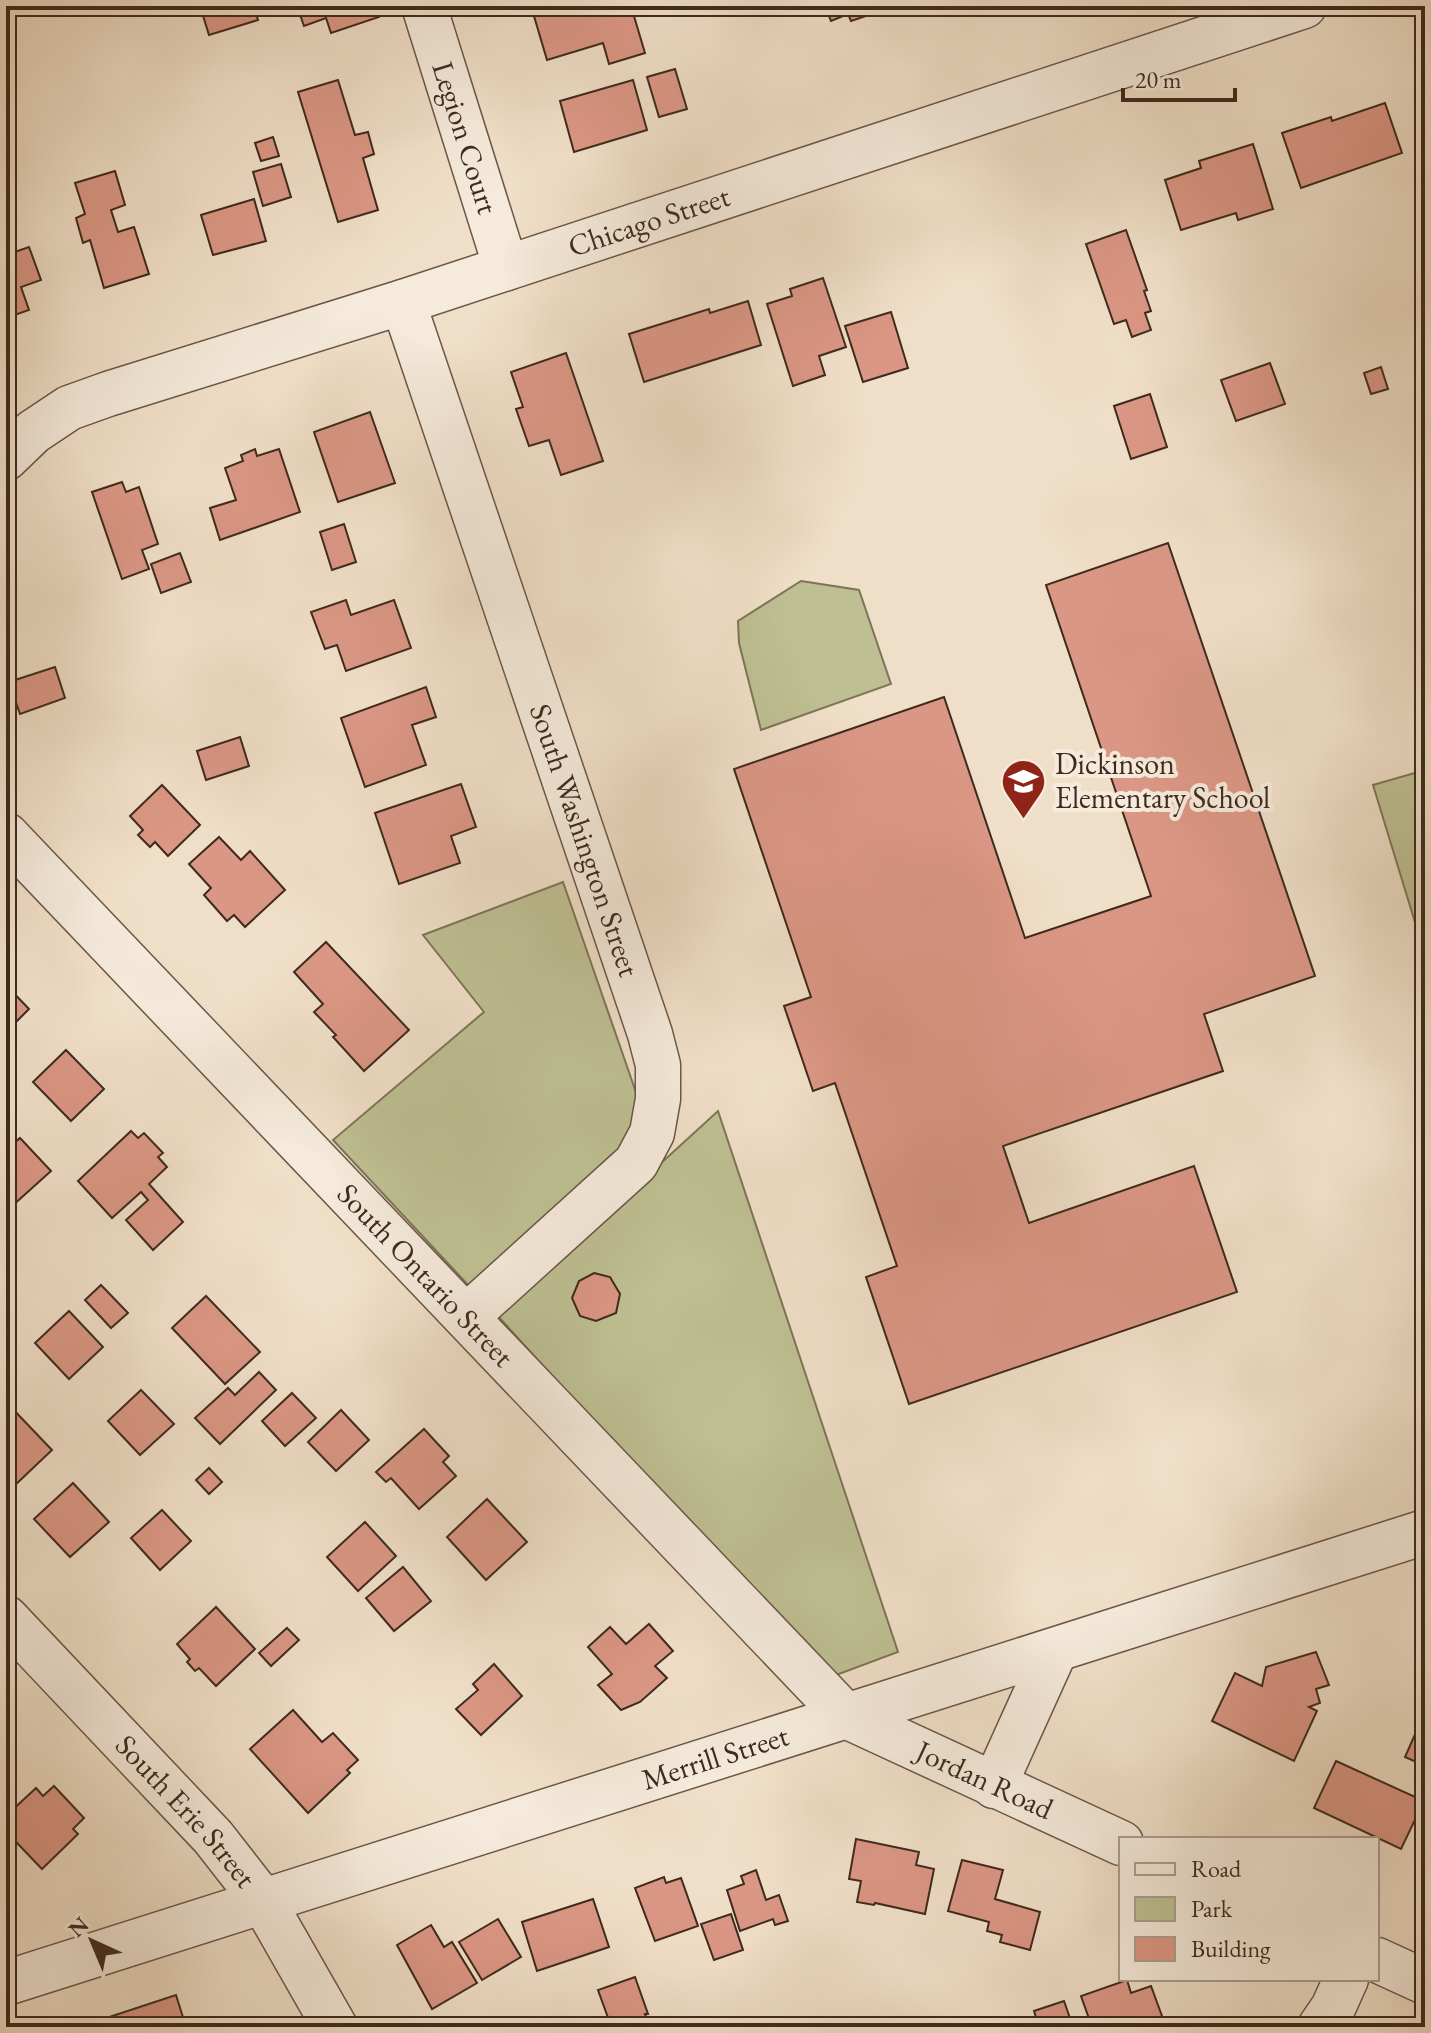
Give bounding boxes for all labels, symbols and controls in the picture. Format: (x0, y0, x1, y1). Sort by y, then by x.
scale bar (1123, 52, 1235, 102)
street label: Legion Court (424, 56, 508, 219)
text: 20 m (1135, 64, 1182, 95)
street label: Chicago Street (563, 176, 735, 265)
street label: South Washington Street (521, 699, 649, 982)
place label: Dickinson Elementary School (1055, 744, 1270, 817)
school or university icon: Dickinson Elementary School (1000, 757, 1048, 820)
street label: South Ontario Street (329, 1174, 523, 1375)
street label: Merrill Street (637, 1715, 794, 1799)
street label: South Erie Street (107, 1726, 266, 1896)
street label: Jordan Road (907, 1730, 1060, 1828)
legend (1119, 1837, 1379, 1981)
text: Road (1191, 1853, 1242, 1884)
text: Park (1191, 1893, 1233, 1924)
north arrow (52, 1901, 132, 1981)
text: N (62, 1910, 95, 1944)
text: Building (1191, 1933, 1271, 1964)

